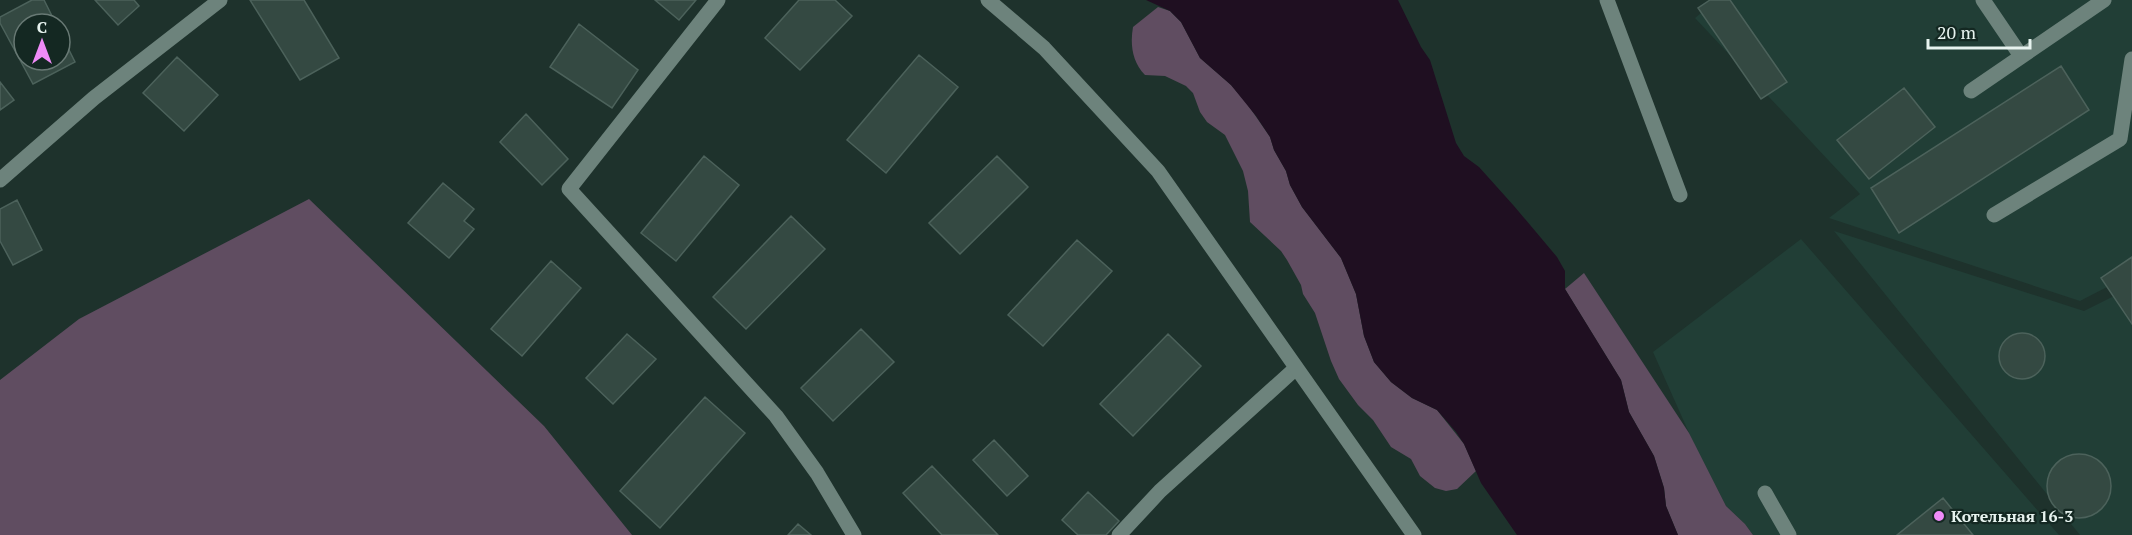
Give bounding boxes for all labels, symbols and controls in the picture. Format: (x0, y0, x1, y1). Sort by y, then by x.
north arrow (12, 12, 72, 72)
scale bar (1928, 12, 2030, 50)
text: С (37, 16, 47, 38)
text: 20 m (1937, 20, 1977, 44)
place label: Котельная 16-3 (1951, 505, 2073, 527)
marker: Котельная 16-3 (1932, 509, 1946, 523)

